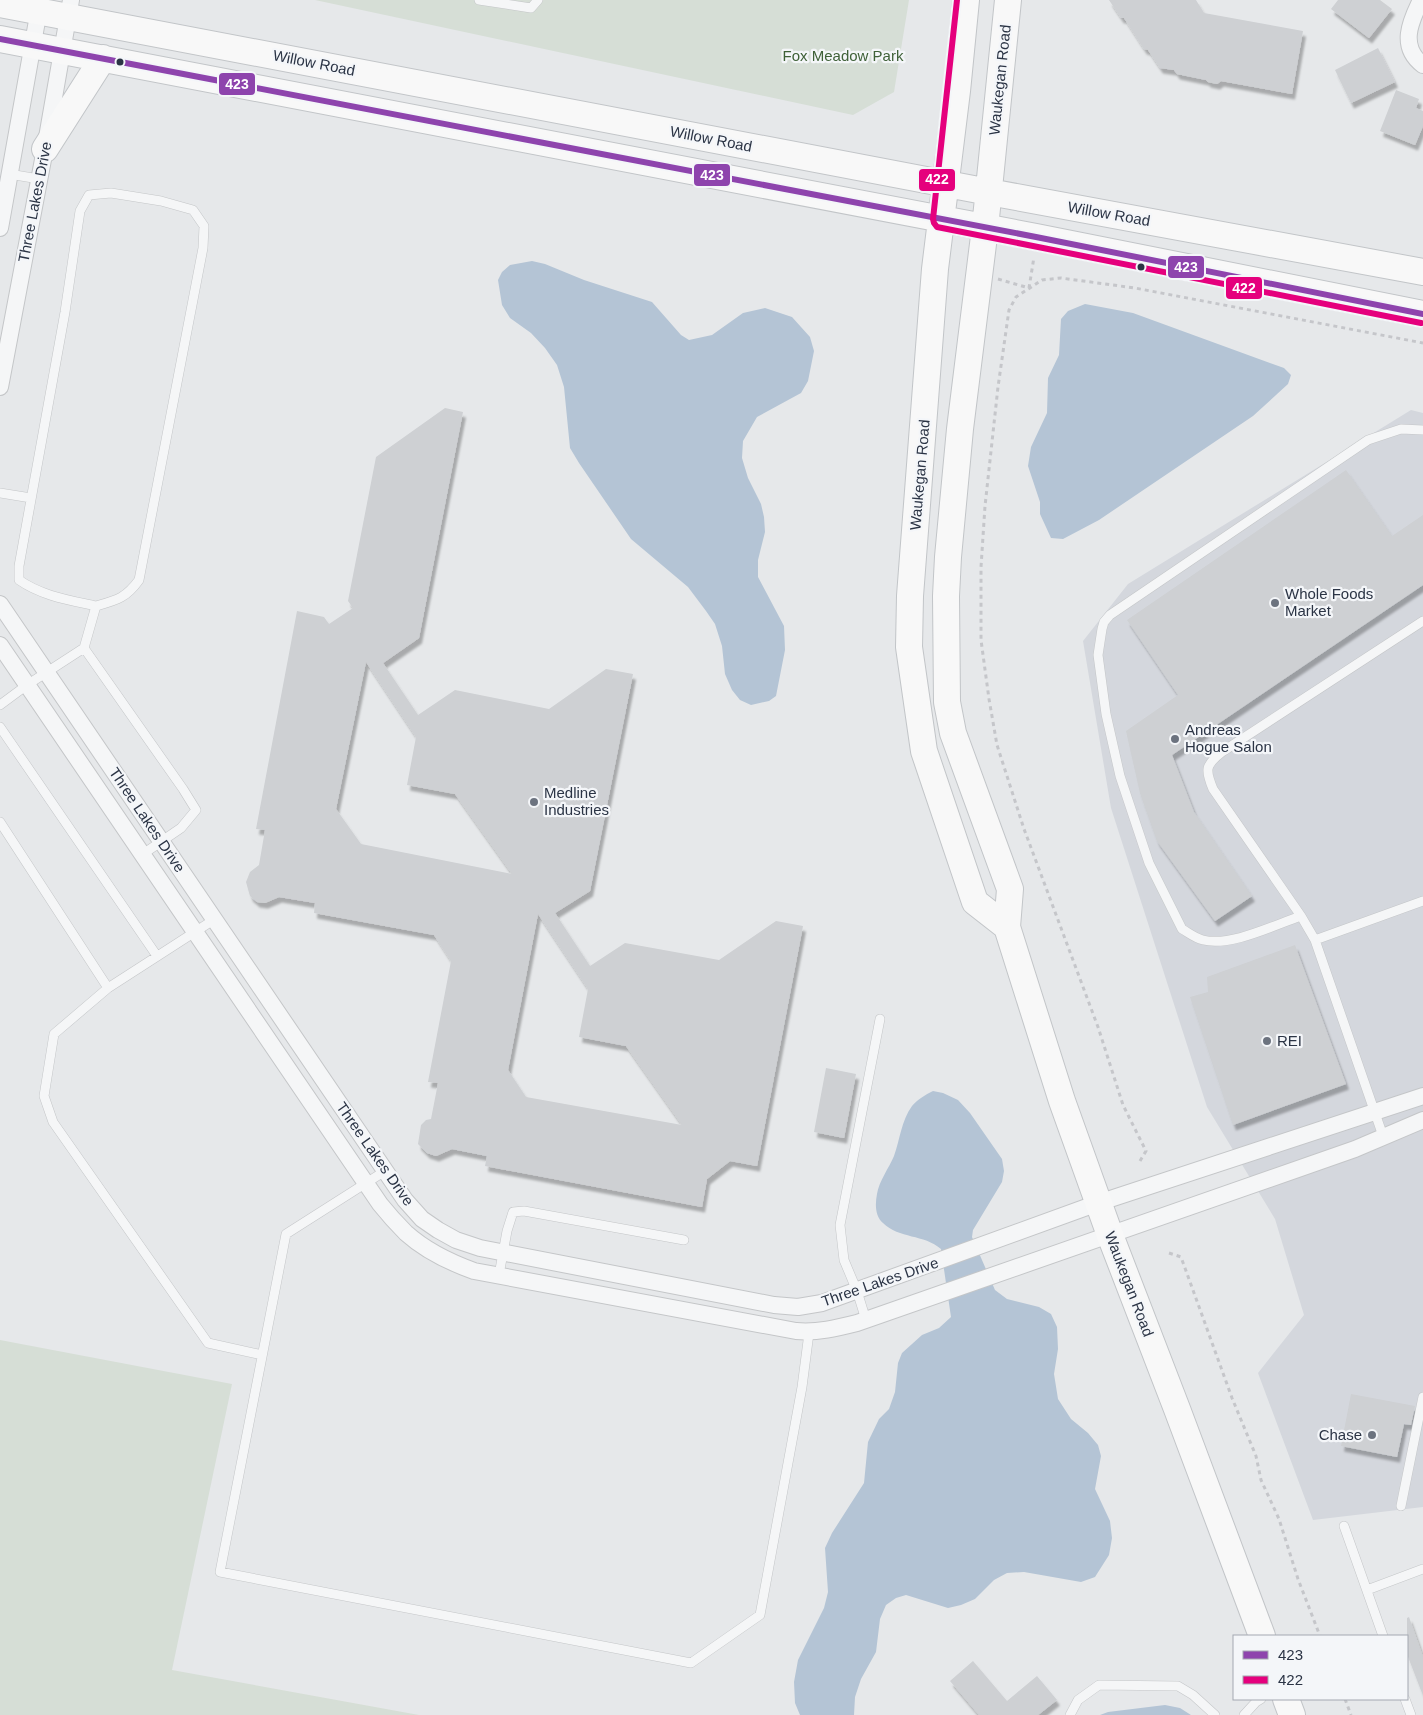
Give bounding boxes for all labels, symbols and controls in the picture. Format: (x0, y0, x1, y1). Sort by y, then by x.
street label: Waukegan Road (985, 24, 1014, 136)
street label: Willow Road (272, 46, 357, 79)
park label: Fox Meadow Park (783, 47, 904, 64)
unlabelled marker (115, 57, 125, 67)
line badge: 423 (218, 72, 256, 96)
text: 423 (225, 76, 249, 92)
street label: Willow Road (669, 122, 754, 155)
street label: Three Lakes Drive (14, 140, 55, 264)
line badge: 423 (693, 163, 731, 187)
text: 423 (700, 167, 724, 183)
line badge: 422 (918, 168, 956, 192)
text: 422 (925, 171, 949, 187)
street label: Willow Road (1067, 198, 1152, 229)
line badge: 423 (1167, 255, 1205, 279)
text: 423 (1174, 259, 1198, 275)
unlabelled marker (1136, 262, 1146, 272)
line badge: 422 (1225, 276, 1263, 300)
text: 422 (1232, 280, 1256, 296)
street label: Waukegan Road (906, 419, 933, 531)
place label: Whole Foods Market (1285, 585, 1373, 619)
marker: Whole Foods Market (1269, 597, 1281, 609)
place label: Andreas Hogue Salon (1185, 721, 1272, 755)
marker: Andreas Hogue Salon (1169, 733, 1181, 745)
street label: Three Lakes Drive (106, 764, 189, 875)
place label: Medline Industries (544, 784, 609, 818)
marker: Medline Industries (528, 796, 540, 808)
place label: REI (1277, 1032, 1302, 1049)
marker: REI (1261, 1035, 1273, 1047)
street label: Three Lakes Drive (333, 1099, 418, 1209)
street label: Waukegan Road (1102, 1229, 1157, 1339)
street label: Three Lakes Drive (819, 1254, 941, 1310)
place label: Chase (1319, 1426, 1362, 1443)
marker: Chase (1366, 1429, 1378, 1441)
legend (1233, 1635, 1408, 1700)
text: 423 (1278, 1646, 1303, 1663)
text: 422 (1278, 1671, 1303, 1688)

